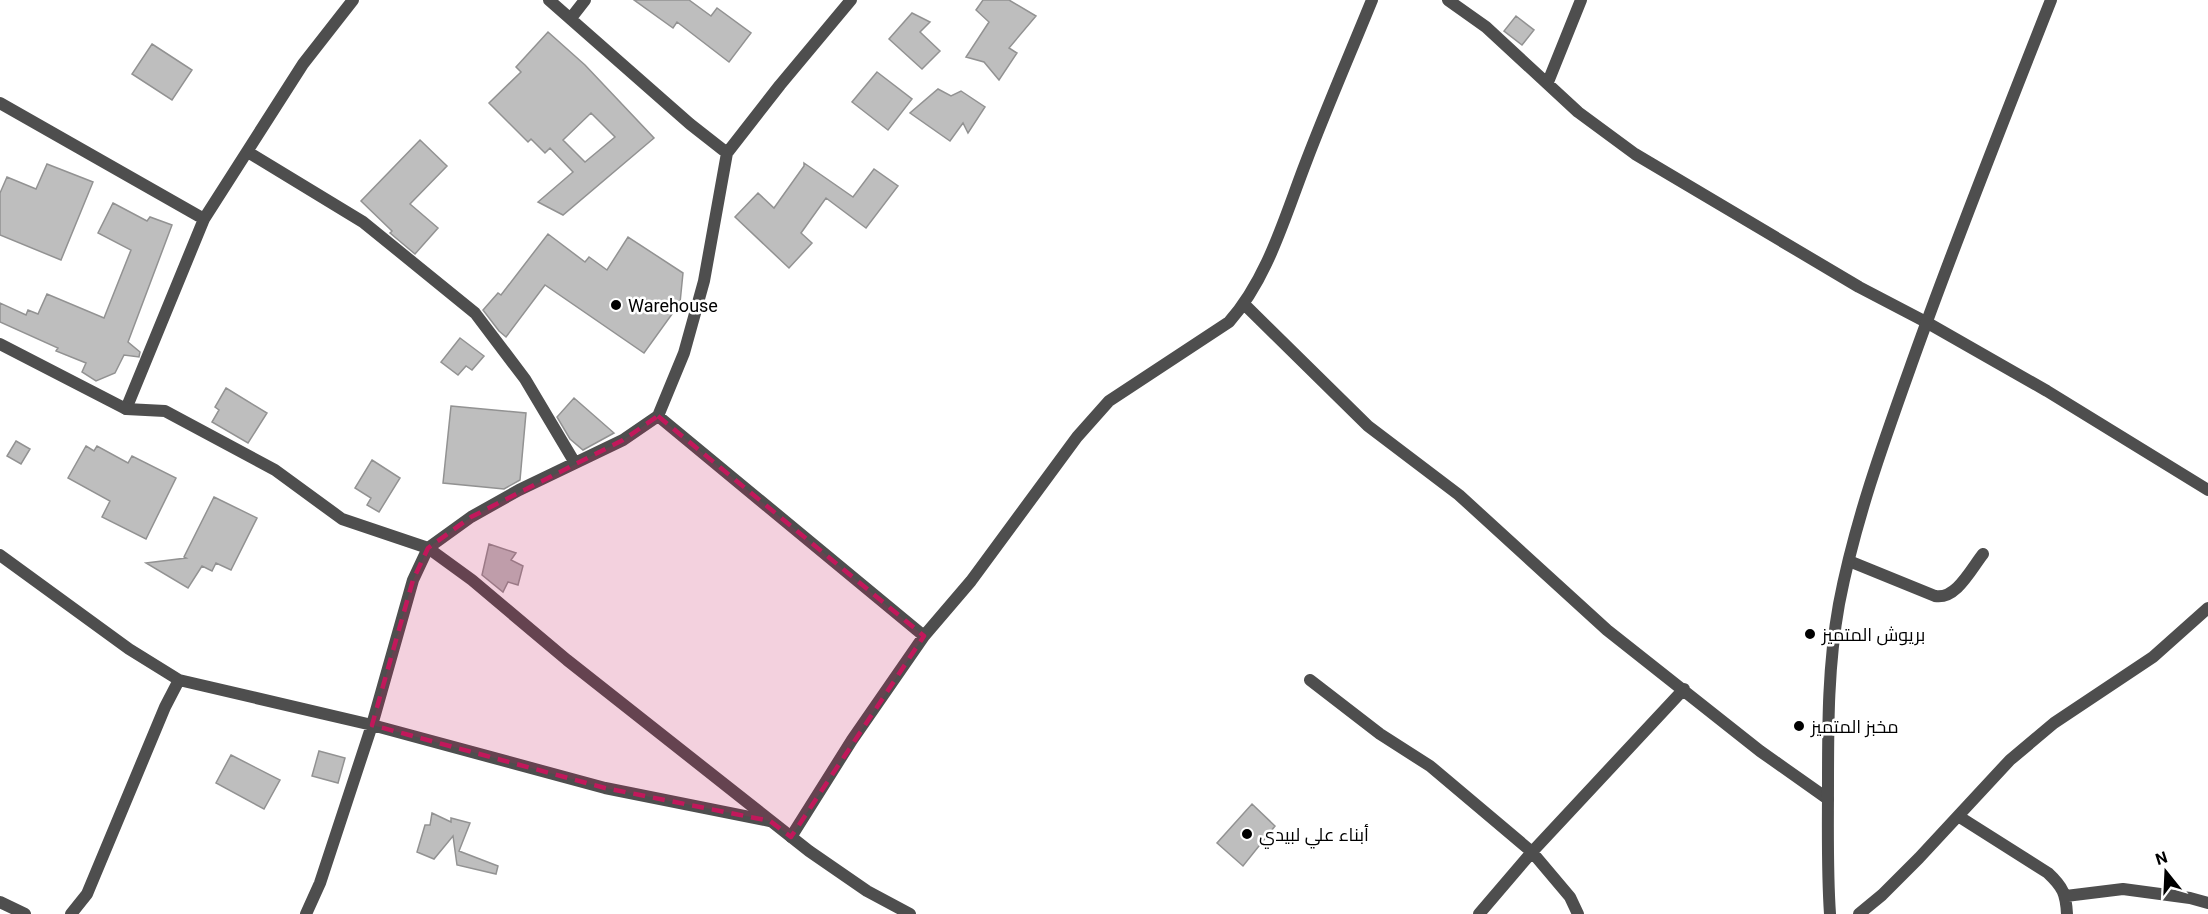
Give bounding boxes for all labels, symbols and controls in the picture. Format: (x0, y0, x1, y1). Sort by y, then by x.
place label: Warehouse (628, 295, 718, 316)
marker: Warehouse (609, 298, 623, 312)
place label: بريوش المتميز (1821, 624, 1925, 646)
marker: بريوش المتميز (1803, 627, 1817, 641)
place label: مخبز المتميز (1810, 716, 1899, 738)
marker: مخبز المتميز (1792, 719, 1806, 733)
place label: أبناء علي لبيدي (1259, 824, 1369, 849)
marker: أبناء علي لبيدي (1240, 827, 1254, 841)
north arrow (2136, 842, 2196, 902)
text: N (2153, 847, 2170, 869)

